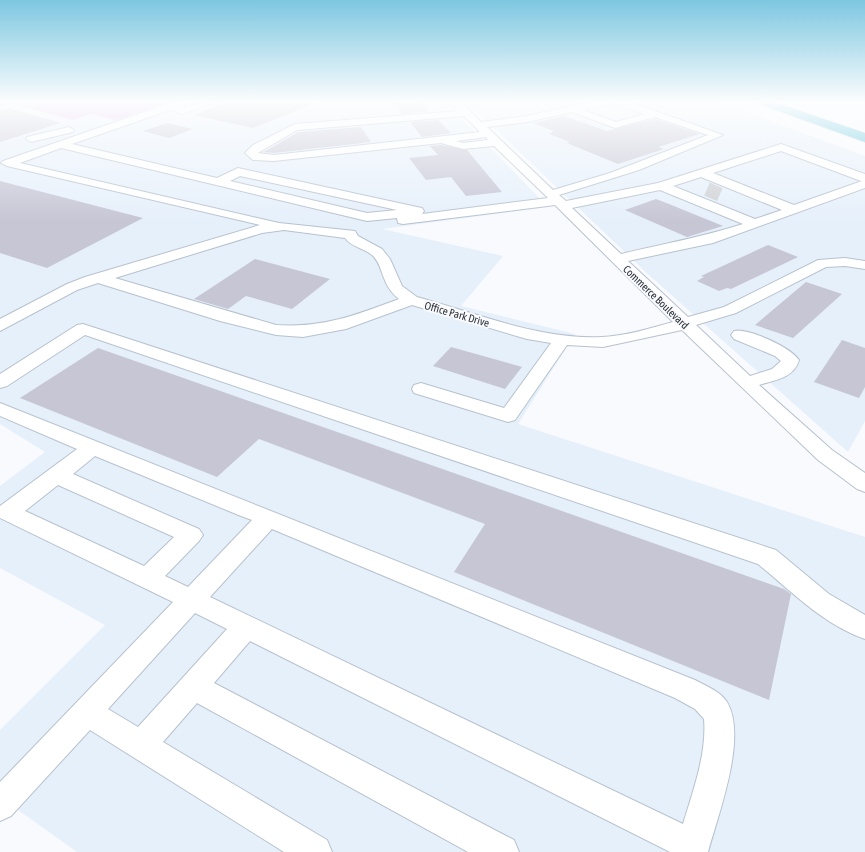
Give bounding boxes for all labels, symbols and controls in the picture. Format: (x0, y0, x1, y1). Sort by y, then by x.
street label: Commerce Boulevard (621, 263, 691, 331)
street label: Office Park Drive (423, 299, 491, 329)

